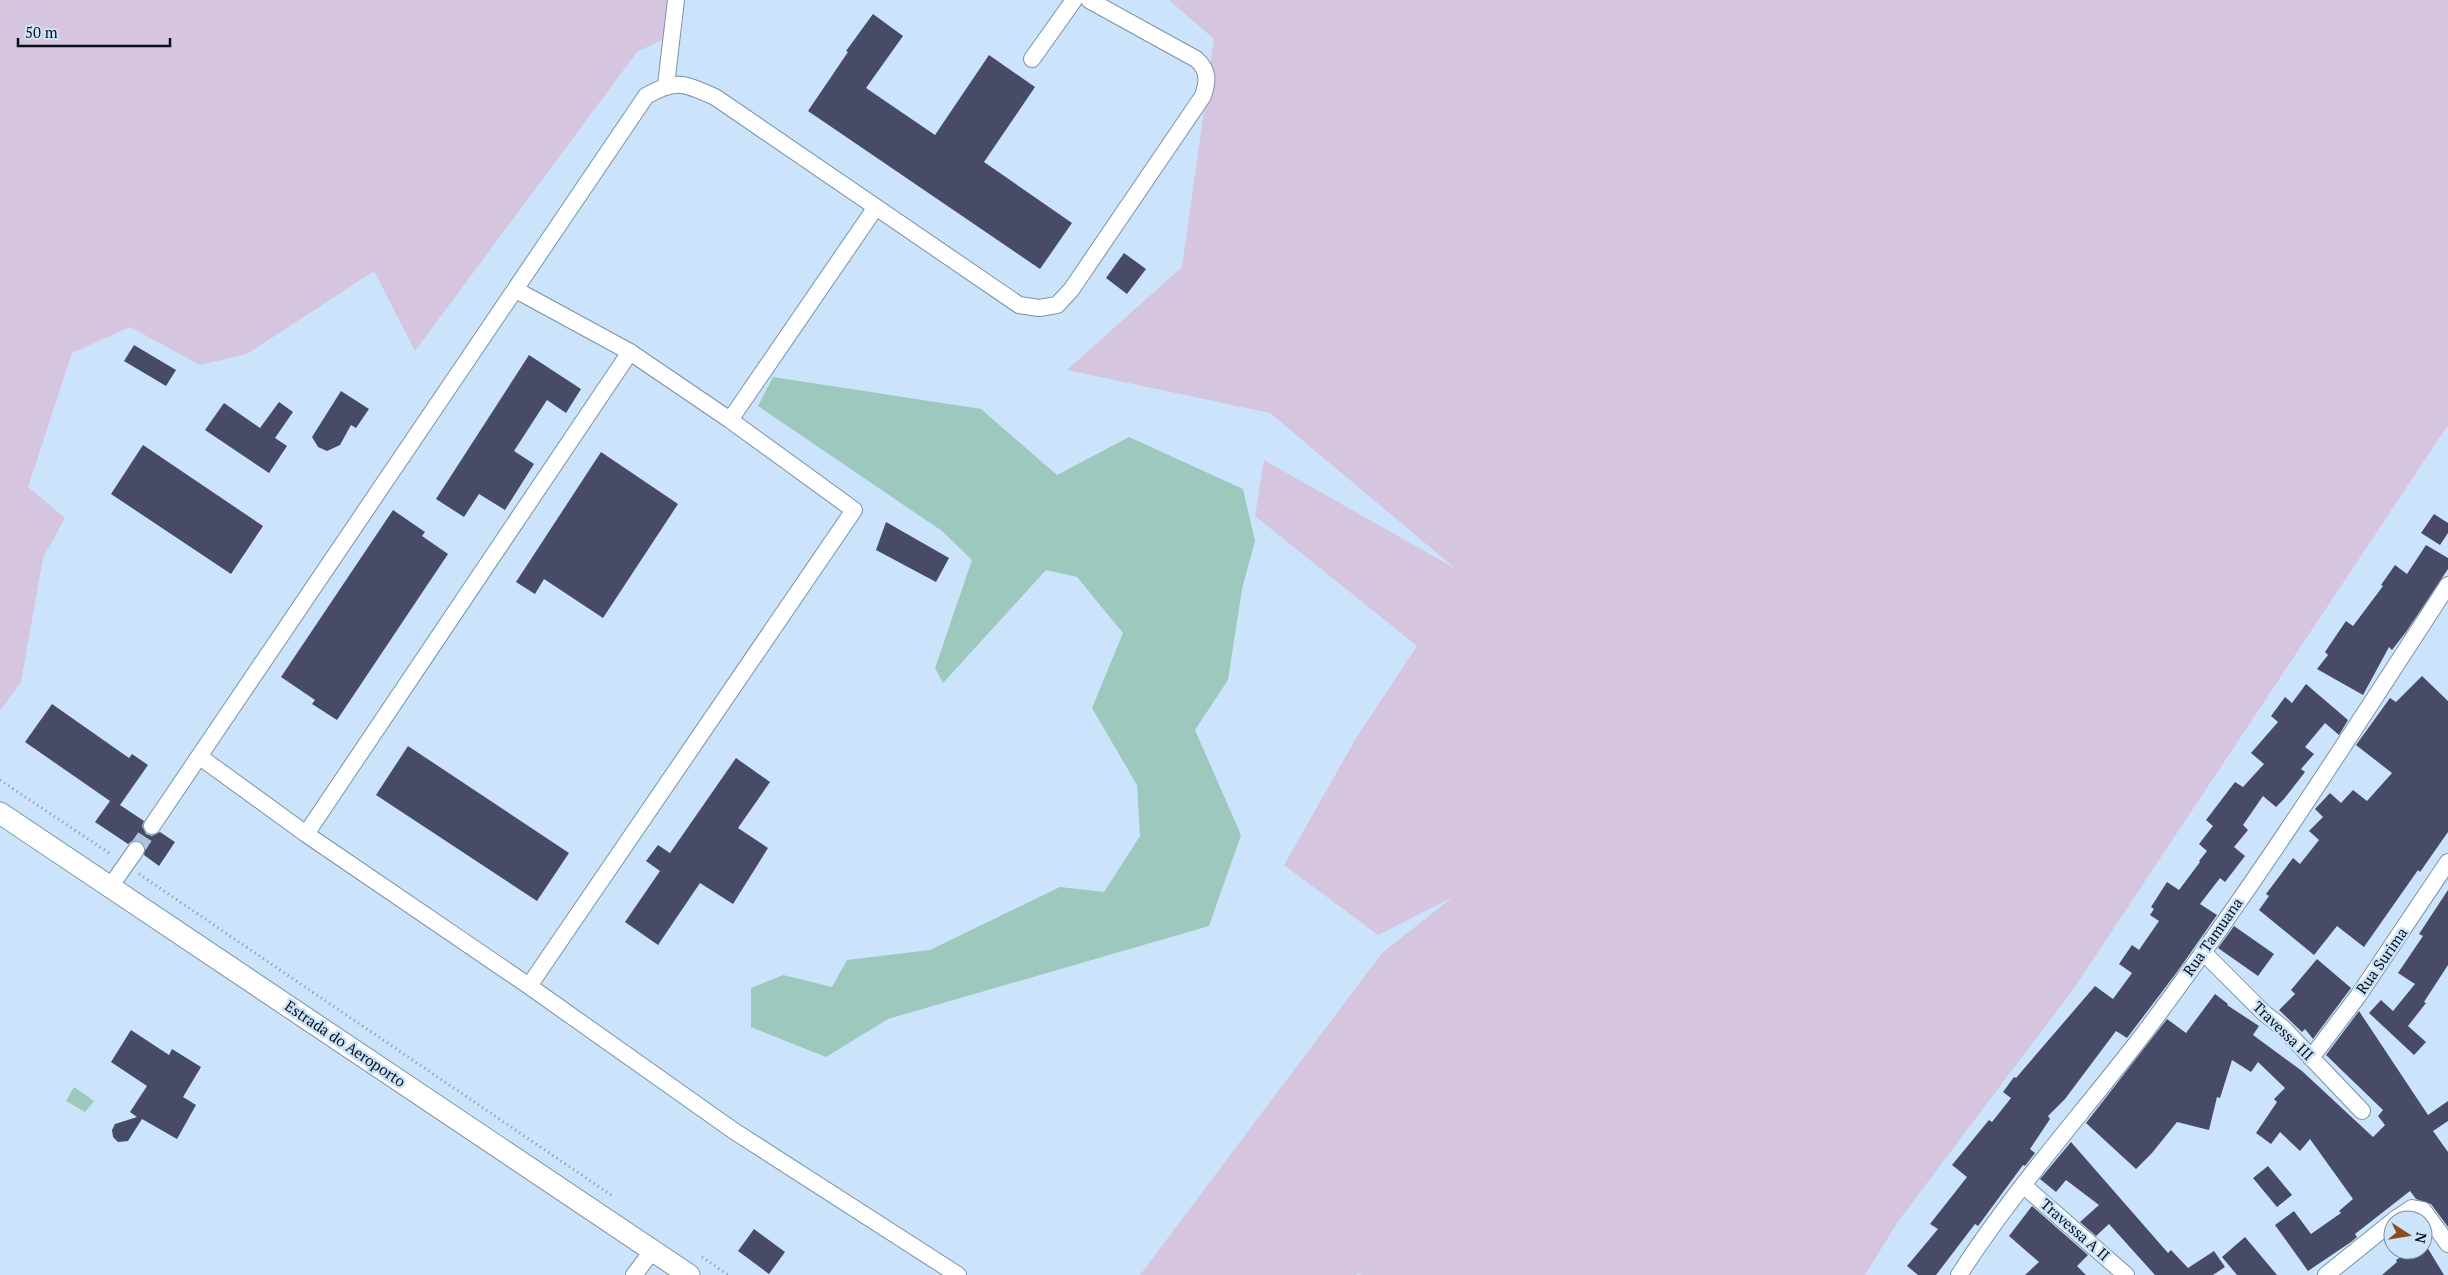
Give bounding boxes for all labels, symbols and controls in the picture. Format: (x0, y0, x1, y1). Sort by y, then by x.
scale bar (18, 15, 170, 47)
text: 50 m (25, 22, 58, 42)
street label: Rua Tamuana (2178, 893, 2247, 980)
street label: Rua Surima (2351, 923, 2412, 998)
street label: Estrada do Aeroporto (281, 995, 410, 1091)
street label: Travessa III (2249, 996, 2318, 1064)
street label: Travessa A II (2037, 1194, 2114, 1265)
north arrow (2383, 1210, 2433, 1260)
text: N (2411, 1231, 2432, 1245)

